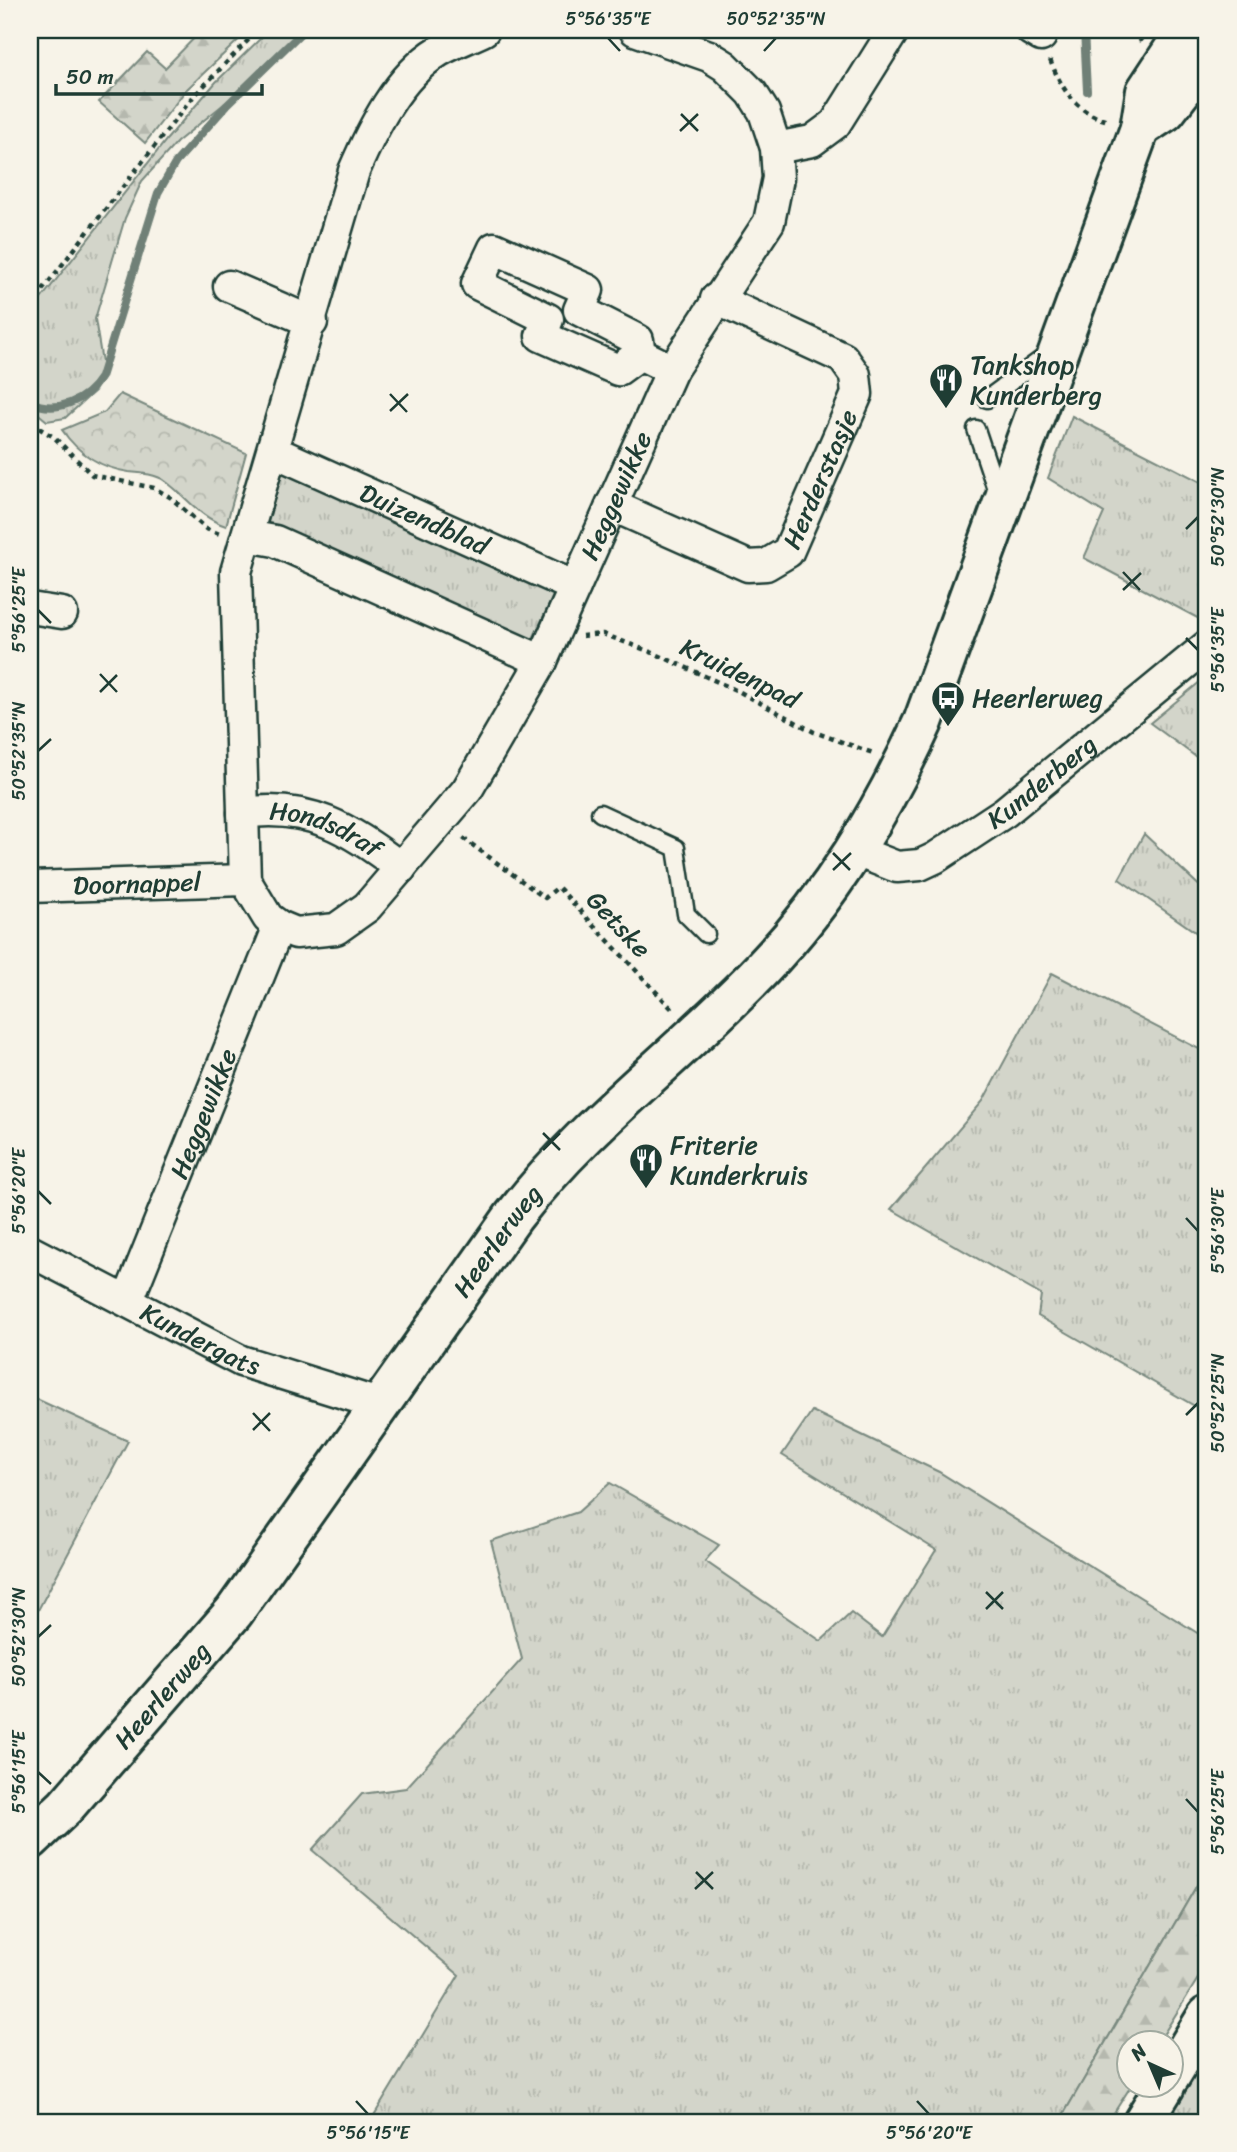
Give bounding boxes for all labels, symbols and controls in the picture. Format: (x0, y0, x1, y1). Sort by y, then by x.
text: 5°56'35"E (566, 3, 651, 35)
text: 50°52'35"N (727, 3, 826, 35)
scale bar (56, 52, 262, 96)
text: 50 m (66, 58, 114, 96)
place label: Tankshop Kunderberg (970, 342, 1102, 418)
restaurant icon: Tankshop Kunderberg (927, 361, 965, 410)
street label: Herderstasje (769, 402, 871, 557)
street label: Heggewikke (567, 423, 665, 568)
text: 50°52'30"N (1202, 467, 1234, 567)
street label: Duizendblad (352, 470, 499, 569)
text: 5°56'25"E (3, 566, 35, 653)
text: 5°56'35"E (1202, 607, 1234, 692)
street label: Kruidenpad (672, 624, 810, 723)
place label: Heerlerweg (972, 675, 1103, 721)
bus stop icon: Heerlerweg (929, 679, 967, 728)
text: 50°52'35"N (3, 701, 35, 800)
street label: Kunderberg (977, 722, 1107, 841)
street label: Hondsdraf (268, 788, 394, 872)
street label: Doornappel (72, 858, 202, 909)
street label: Getske (575, 879, 663, 969)
street label: Heggewikke (156, 1041, 250, 1186)
place label: Friterie Kunderkruis (670, 1122, 808, 1198)
restaurant icon: Friterie Kunderkruis (627, 1141, 665, 1190)
text: 5°56'20"E (3, 1147, 35, 1234)
street label: Heerlerweg (440, 1174, 554, 1307)
text: 5°56'30"E (1202, 1187, 1234, 1274)
street label: Kundergats (132, 1289, 266, 1389)
text: 50°52'25"N (1202, 1353, 1234, 1453)
text: 50°52'30"N (3, 1587, 35, 1687)
street label: Heerlerweg (102, 1631, 222, 1760)
text: 5°56'15"E (3, 1730, 35, 1813)
text: 5°56'25"E (1202, 1768, 1234, 1855)
north arrow (1114, 2030, 1184, 2100)
text: N (1122, 2035, 1155, 2069)
text: 5°56'15"E (327, 2117, 410, 2149)
text: 5°56'20"E (886, 2117, 973, 2149)

